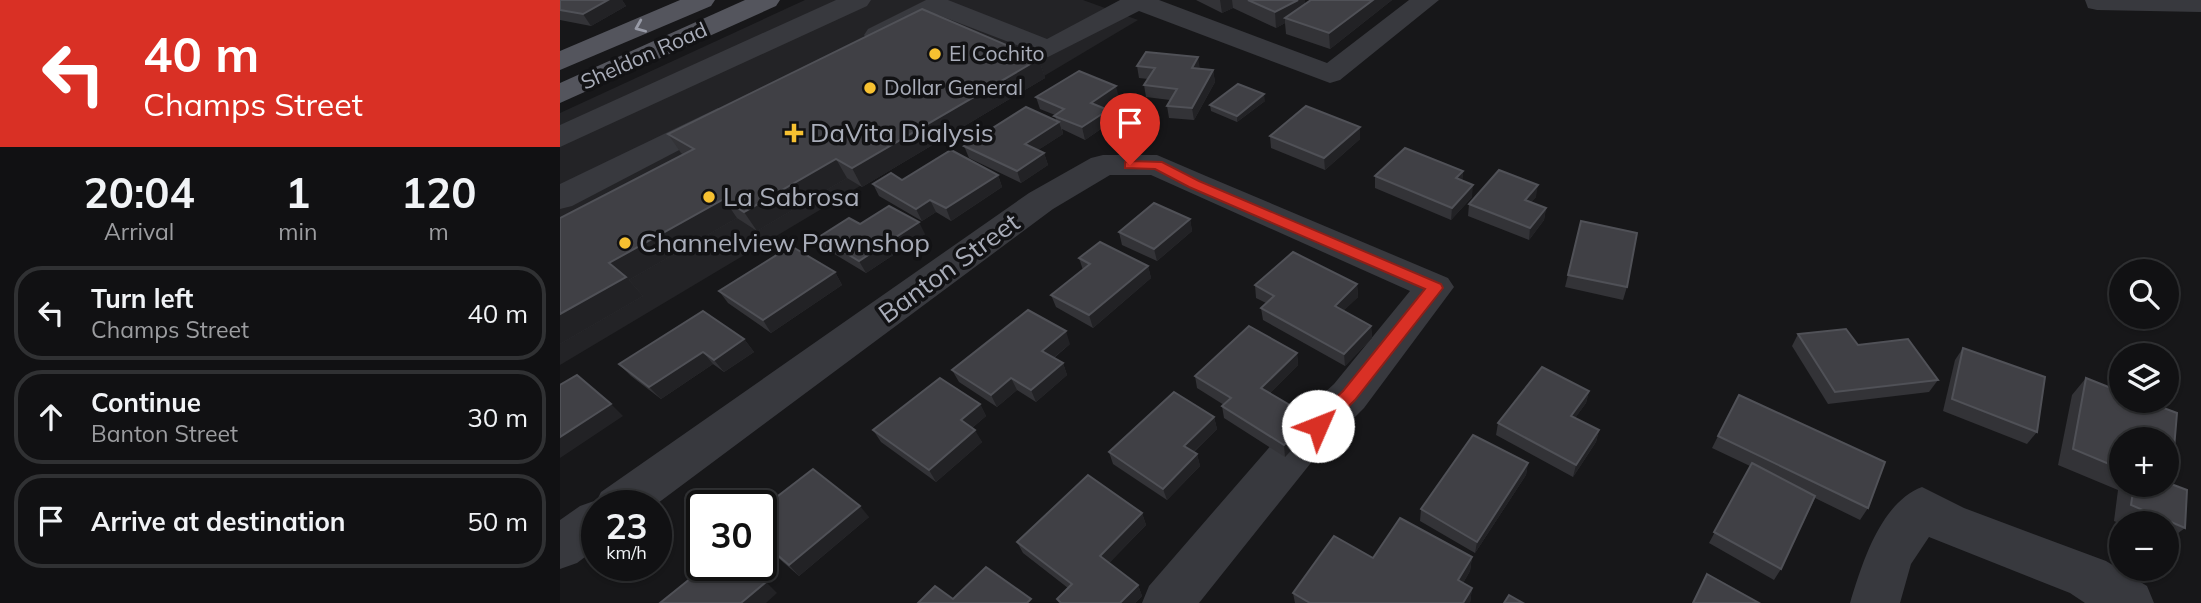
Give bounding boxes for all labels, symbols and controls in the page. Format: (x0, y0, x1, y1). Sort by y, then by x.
street label: Sheldon Road (576, 16, 711, 95)
one-way arrow (634, 19, 647, 33)
text: 40 m (143, 23, 259, 84)
icon: left (28, 28, 119, 119)
place label: El Cochito (949, 40, 1044, 66)
marker: El Cochito (927, 46, 943, 62)
place label: Dollar General (884, 74, 1023, 100)
marker: Dollar General (862, 80, 878, 96)
text: Champs Street (143, 84, 363, 124)
pin (1100, 93, 1160, 165)
icon: arrive (1111, 104, 1149, 142)
place label: DaVita Dialysis (810, 116, 994, 149)
marker: DaVita Dialysis (784, 123, 804, 143)
text: 20:04 (84, 166, 195, 219)
text: 1 (285, 166, 310, 219)
text: 120 (401, 166, 476, 219)
place label: La Sabrosa (723, 180, 860, 213)
marker: La Sabrosa (701, 189, 717, 205)
street label: Banton Street (872, 205, 1026, 330)
text: Arrival (104, 217, 174, 246)
text: min (278, 217, 317, 246)
text: m (429, 217, 449, 246)
place label: Channelview Pawnshop (639, 226, 930, 259)
marker: Channelview Pawnshop (617, 235, 633, 251)
map controls (2109, 259, 2179, 581)
button: search (2109, 259, 2179, 329)
text: Turn left (91, 282, 193, 315)
icon: left (32, 294, 70, 332)
text: 40 m (467, 297, 528, 330)
text: Champs Street (91, 315, 249, 344)
button: layers (2109, 343, 2179, 413)
text: Continue (91, 386, 201, 419)
position arrow (1281, 389, 1355, 463)
icon: ahead (32, 398, 70, 436)
text: 30 m (467, 401, 528, 434)
text: Banton Street (91, 419, 238, 448)
button: + (2109, 427, 2179, 497)
speed limit sign: 30 (686, 490, 777, 581)
icon: arrive (32, 502, 70, 540)
text: 23 (605, 504, 648, 548)
text: Arrive at destination (91, 505, 346, 538)
text: 50 m (467, 505, 528, 538)
button: − (2109, 511, 2179, 581)
text: km/h (606, 541, 647, 564)

